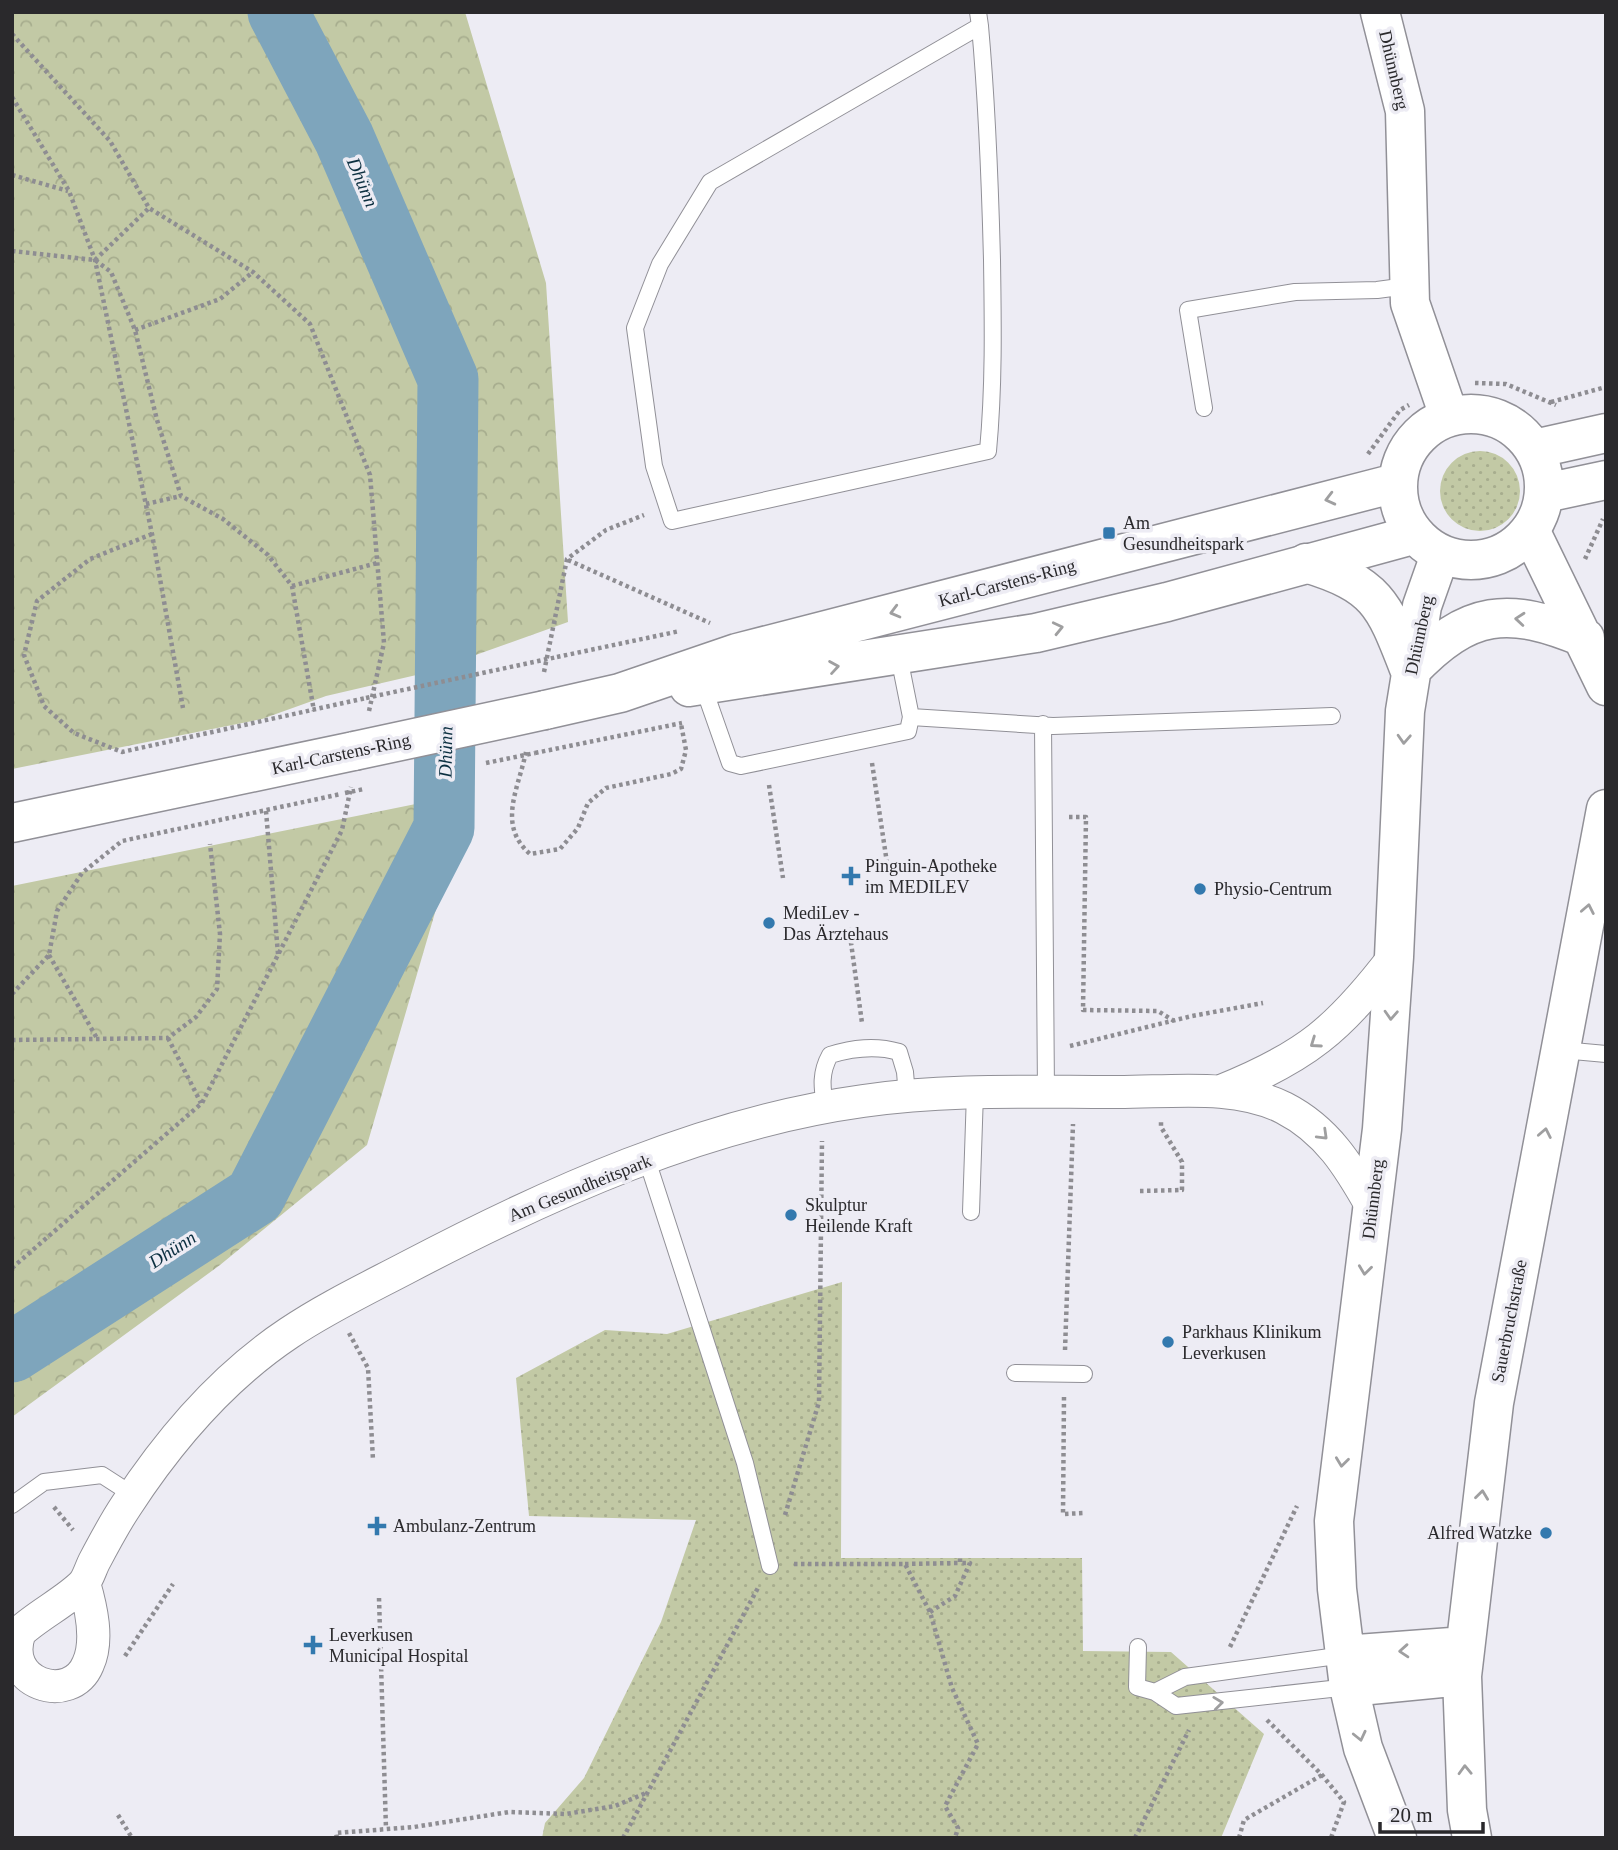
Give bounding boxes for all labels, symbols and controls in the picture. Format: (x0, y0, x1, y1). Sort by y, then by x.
street label: Dhünnberg (1375, 28, 1413, 112)
water label: Dhünn (342, 153, 382, 210)
one-way arrow (1324, 491, 1336, 505)
place label: Am Gesundheitspark (1123, 513, 1244, 554)
marker: Am Gesundheitspark (1101, 525, 1117, 541)
street label: Karl-Carstens-Ring (936, 555, 1078, 611)
street label: Dhünnberg (1401, 593, 1437, 677)
one-way arrow (889, 604, 901, 618)
one-way arrow (1514, 612, 1525, 627)
one-way arrow (1052, 621, 1064, 636)
one-way arrow (828, 660, 840, 675)
water label: Dhünn (435, 726, 456, 779)
street label: Karl-Carstens-Ring (270, 730, 412, 778)
one-way arrow (1397, 734, 1412, 745)
place label: Pinguin-Apotheke im MEDILEV (865, 856, 997, 897)
marker: Pinguin-Apotheke im MEDILEV (843, 868, 859, 884)
place label: Physio-Centrum (1214, 879, 1332, 899)
marker: Physio-Centrum (1192, 881, 1208, 897)
place label: MediLev - Das Ärztehaus (783, 903, 888, 944)
one-way arrow (1580, 903, 1595, 915)
marker: MediLev - Das Ärztehaus (761, 915, 777, 931)
one-way arrow (1384, 1010, 1399, 1021)
one-way arrow (1310, 1034, 1323, 1047)
one-way arrow (1315, 1127, 1328, 1140)
one-way arrow (1537, 1127, 1552, 1139)
street label: Am Gesundheitspark (506, 1150, 654, 1226)
street label: Dhünnberg (1358, 1158, 1388, 1240)
place label: Skulptur Heilende Kraft (805, 1195, 912, 1236)
marker: Skulptur Heilende Kraft (783, 1207, 799, 1223)
water label: Dhünn (144, 1227, 200, 1273)
street label: Sauerbruchstraße (1487, 1258, 1531, 1384)
one-way arrow (1358, 1265, 1373, 1276)
place label: Parkhaus Klinikum Leverkusen (1182, 1322, 1322, 1363)
marker: Parkhaus Klinikum Leverkusen (1160, 1334, 1176, 1350)
one-way arrow (1334, 1457, 1349, 1468)
one-way arrow (1474, 1489, 1489, 1501)
marker: Ambulanz-Zentrum (367, 1516, 387, 1536)
place label: Ambulanz-Zentrum (393, 1516, 536, 1536)
place label: Alfred Watzke (1427, 1523, 1532, 1543)
marker: Alfred Watzke (1538, 1525, 1554, 1541)
place label: Leverkusen Municipal Hospital (329, 1625, 468, 1666)
marker: Leverkusen Municipal Hospital (303, 1635, 323, 1655)
one-way arrow (1398, 1643, 1409, 1658)
one-way arrow (1212, 1695, 1224, 1710)
one-way arrow (1352, 1730, 1366, 1742)
one-way arrow (1458, 1764, 1473, 1775)
scale bar (1380, 1790, 1483, 1834)
text: 20 m (1390, 1803, 1433, 1827)

